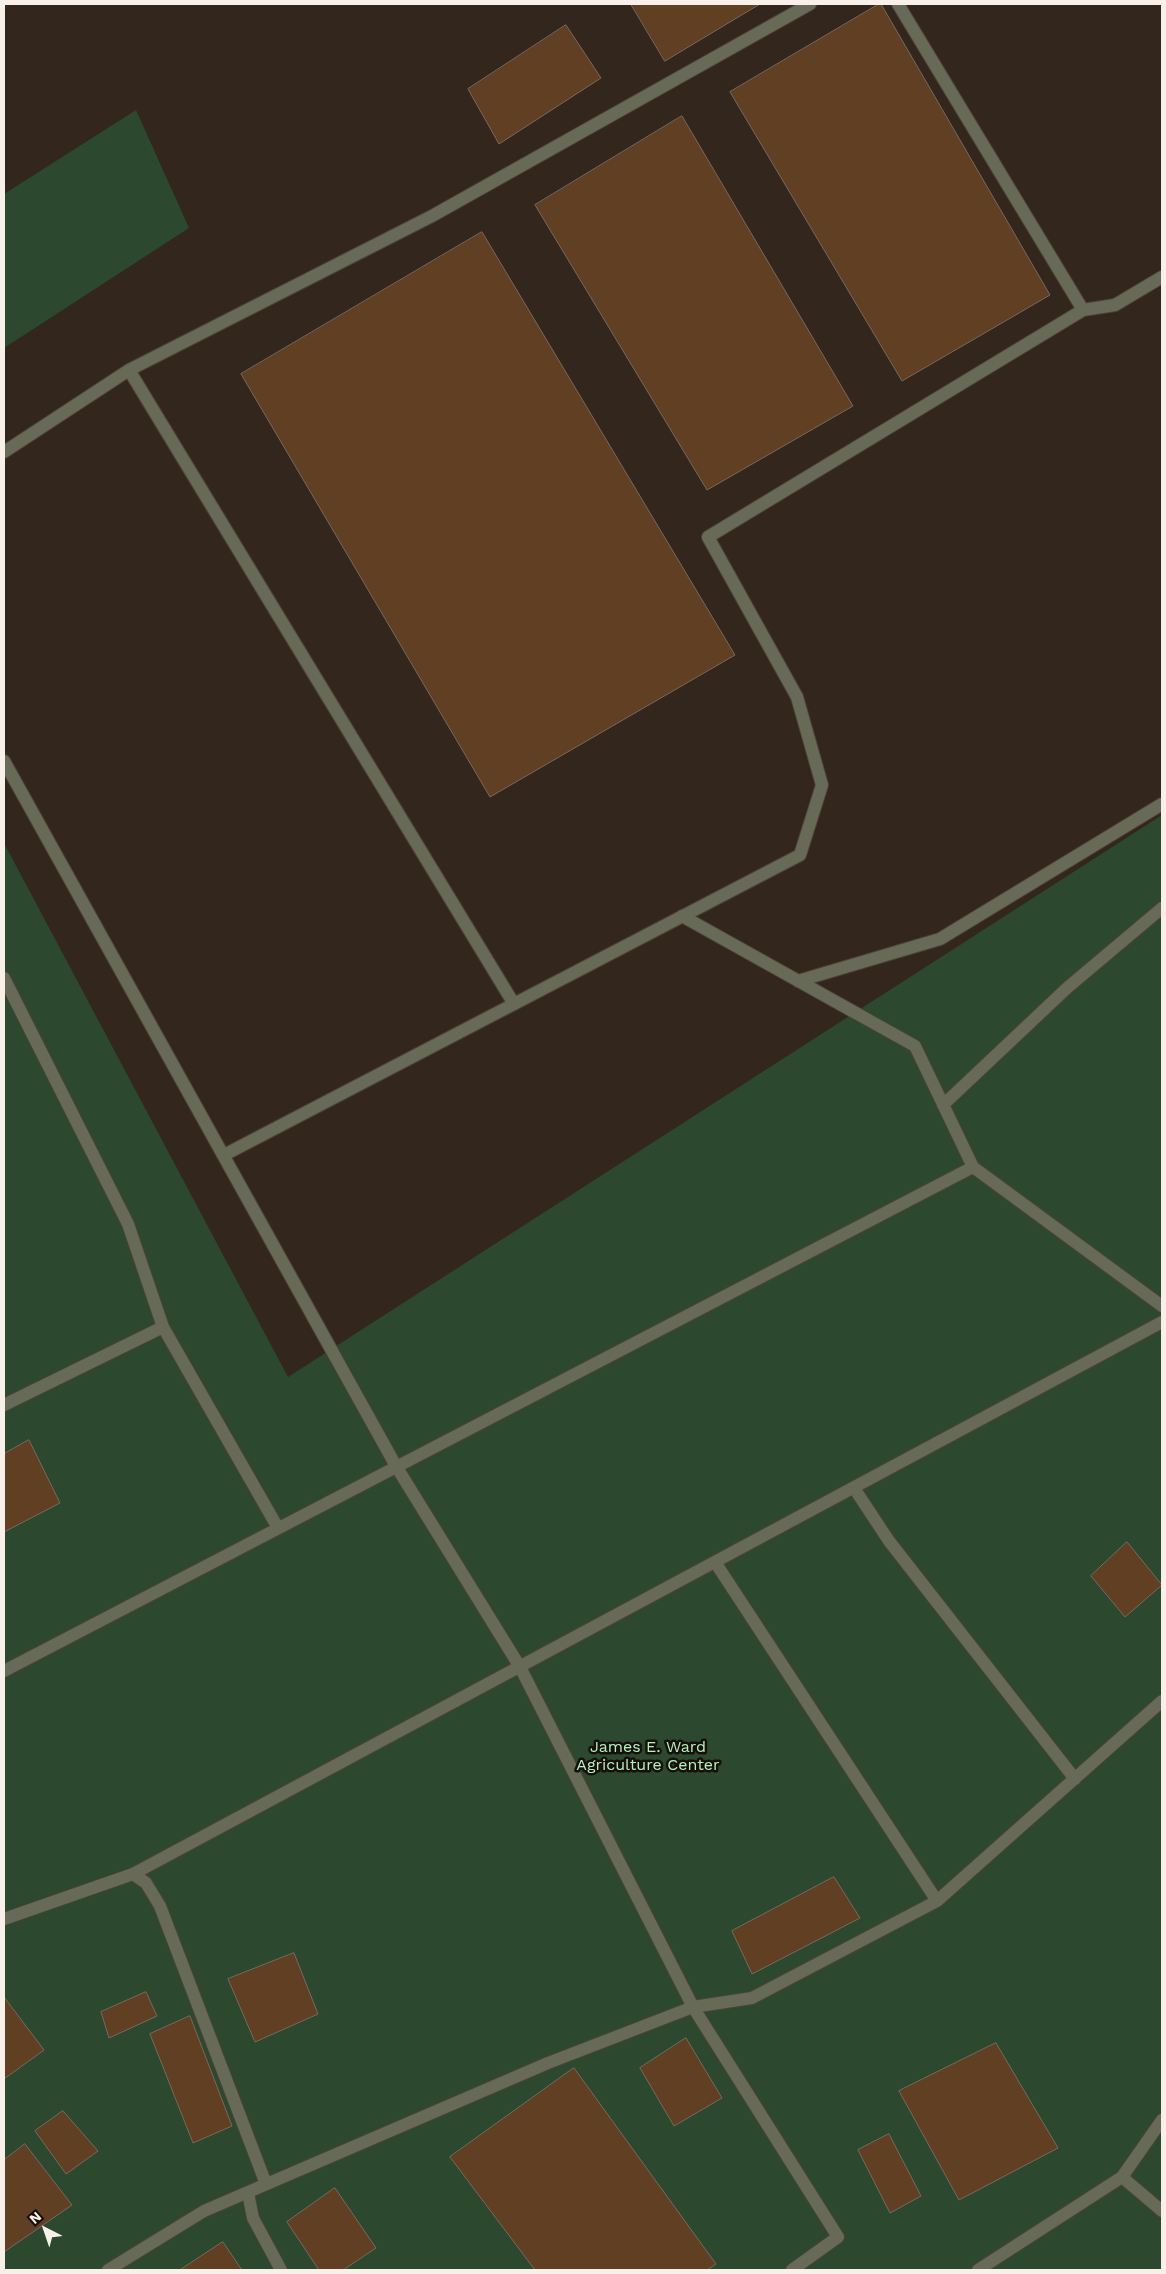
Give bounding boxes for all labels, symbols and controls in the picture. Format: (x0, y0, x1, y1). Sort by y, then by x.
park label: James E. Ward Agriculture Center (576, 1737, 720, 1775)
north arrow (20, 2204, 70, 2254)
text: N (26, 2208, 44, 2227)

